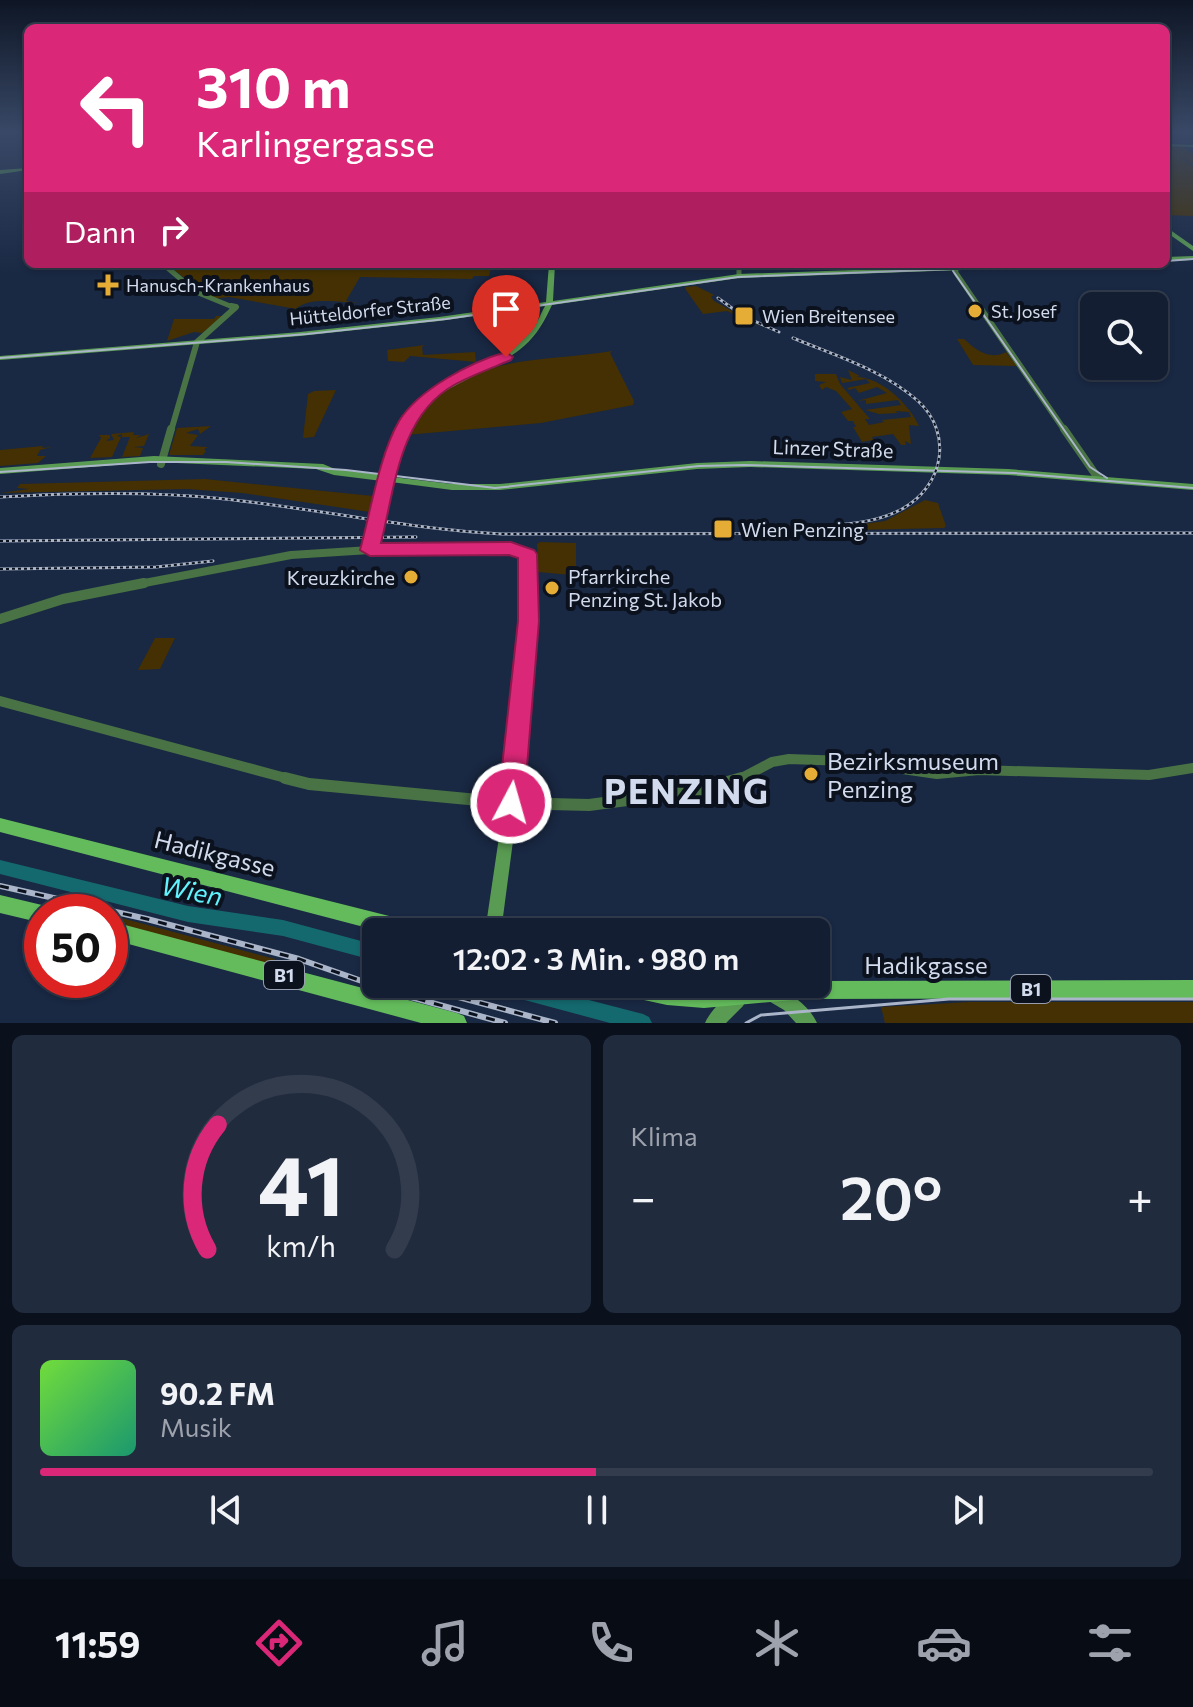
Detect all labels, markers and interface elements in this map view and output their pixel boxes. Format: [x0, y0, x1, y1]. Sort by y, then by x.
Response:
text: 310 m [196, 51, 351, 120]
icon: left [64, 56, 168, 160]
text: Karlingergasse [196, 120, 435, 164]
icon: right [152, 208, 196, 252]
text: Dann [64, 212, 136, 249]
marker: Hanusch-Krankenhaus [97, 274, 119, 296]
place label: Hanusch-Krankenhaus [126, 274, 310, 296]
pin [472, 275, 540, 357]
icon: arrive [484, 287, 528, 331]
street label: Hütteldorfer Straße [288, 291, 452, 329]
map controls [1080, 292, 1168, 380]
button: search [1080, 292, 1168, 380]
place label: St. Josef [991, 300, 1058, 322]
marker: St. Josef [966, 302, 984, 320]
marker: Wien Breitensee [733, 305, 755, 327]
place label: Wien Breitensee [762, 305, 895, 327]
street label: Linzer Straße [772, 434, 894, 462]
place label: Wien Penzing [741, 517, 864, 541]
marker: Wien Penzing [712, 518, 734, 540]
place label: Pfarrkirche Penzing St. Jakob [568, 564, 722, 611]
place label: Kreuzkirche [287, 565, 395, 589]
marker: Kreuzkirche [402, 568, 420, 586]
marker: Pfarrkirche Penzing St. Jakob [543, 579, 561, 597]
place label: Bezirksmuseum Penzing [827, 746, 999, 803]
position arrow [469, 761, 553, 845]
marker: Bezirksmuseum Penzing [802, 765, 820, 783]
district label: PENZING [604, 769, 770, 811]
street label: Hadikgasse [152, 824, 278, 882]
water label: Wien [159, 869, 225, 911]
speed limit sign: 50 [24, 894, 128, 998]
text: 12:02 · 3 Min. · 980 m [453, 939, 739, 976]
street label: Hadikgasse [864, 950, 988, 979]
road number: B1 [264, 961, 304, 989]
road number: B1 [1011, 975, 1051, 1003]
text: Klima [631, 1120, 698, 1151]
text: 41 [258, 1131, 344, 1233]
text: 20° [840, 1159, 943, 1232]
text: − [631, 1169, 656, 1223]
text: + [1127, 1169, 1153, 1223]
text: km/h [266, 1228, 336, 1263]
text: 90.2 FM [160, 1374, 275, 1411]
text: Musik [160, 1411, 232, 1442]
icon: previous [204, 1488, 248, 1532]
icon: pause [575, 1488, 619, 1532]
icon: next [946, 1488, 990, 1532]
icon: directions [251, 1615, 307, 1671]
icon: music [417, 1615, 473, 1671]
icon: phone [583, 1615, 639, 1671]
icon: climate [749, 1615, 805, 1671]
icon: car [916, 1615, 972, 1671]
icon: filters [1082, 1615, 1138, 1671]
text: 11:59 [55, 1621, 140, 1665]

